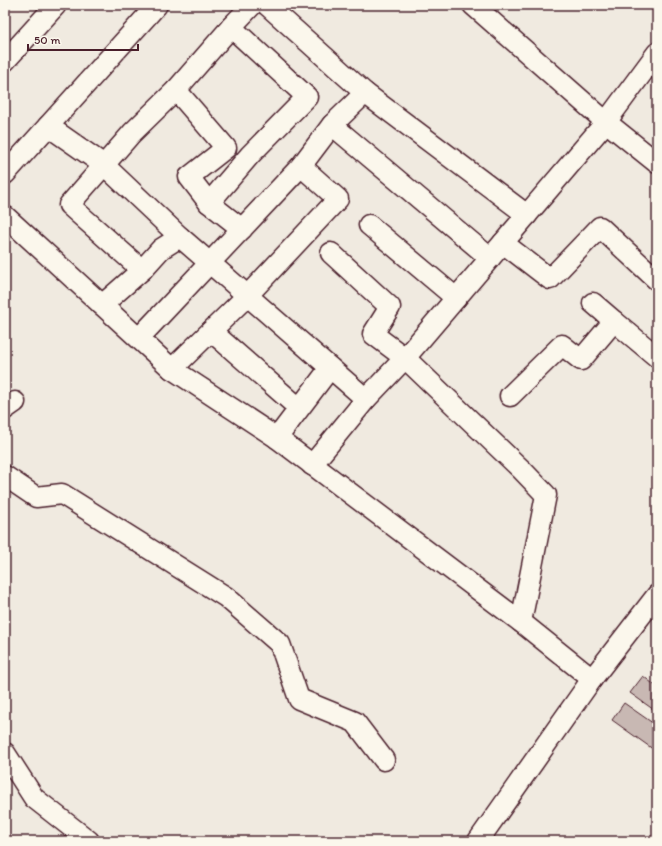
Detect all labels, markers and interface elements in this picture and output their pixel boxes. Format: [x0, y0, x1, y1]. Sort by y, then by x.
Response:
scale bar [28, 26, 138, 52]
text: 50 m [34, 33, 60, 47]

